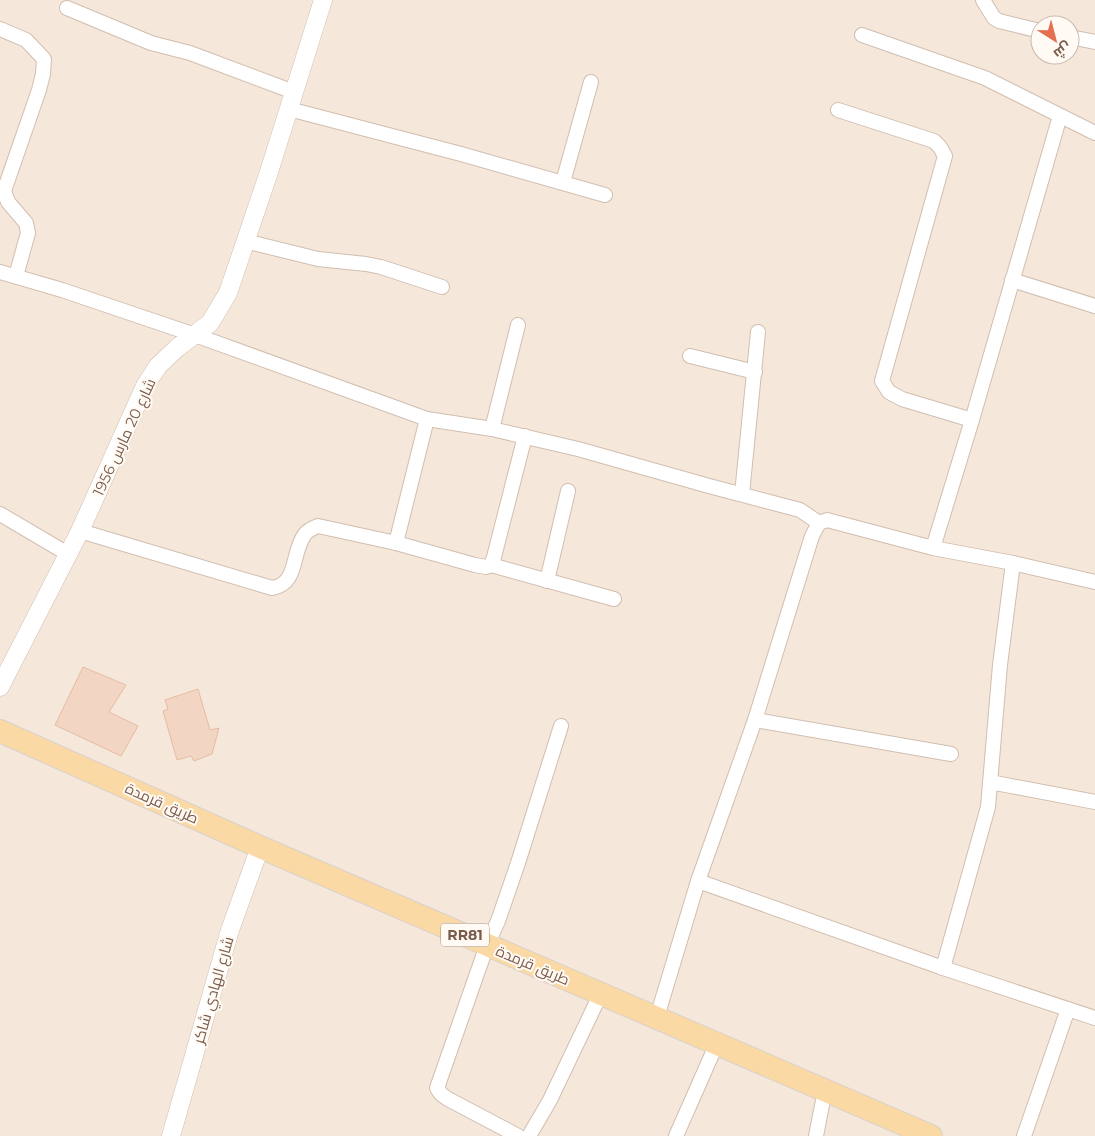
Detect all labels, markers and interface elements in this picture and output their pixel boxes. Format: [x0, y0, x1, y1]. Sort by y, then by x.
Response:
north arrow [1030, 15, 1080, 65]
text: ش [1050, 38, 1075, 63]
street label: شارع 20 مارس 1956 [88, 375, 161, 500]
street label: طريق قرمدة [122, 778, 202, 829]
road number: RR81 [441, 924, 489, 946]
street label: شارع الهادي شاكر [188, 934, 240, 1048]
street label: طريق قرمدة [493, 941, 573, 990]

